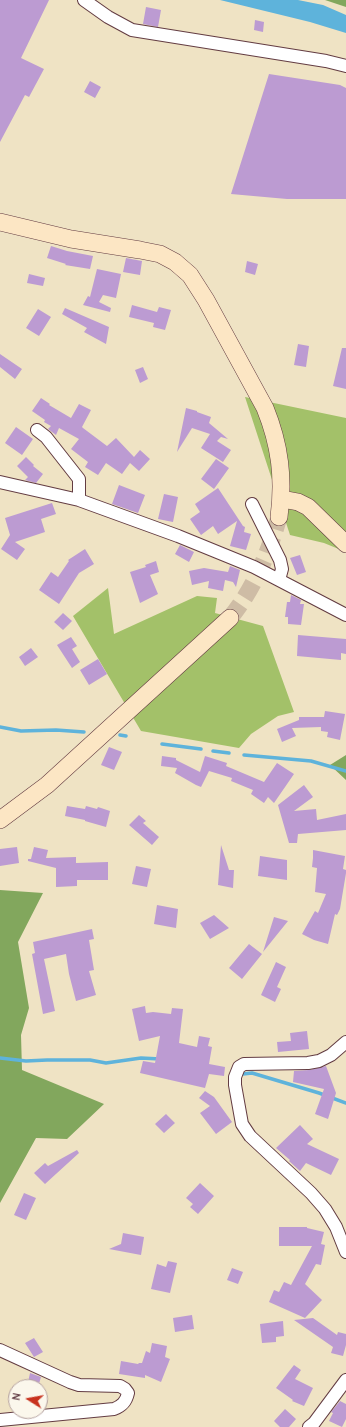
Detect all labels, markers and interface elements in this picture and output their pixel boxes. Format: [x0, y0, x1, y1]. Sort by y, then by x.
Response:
north arrow [8, 1379, 48, 1419]
text: N [10, 1392, 24, 1402]

